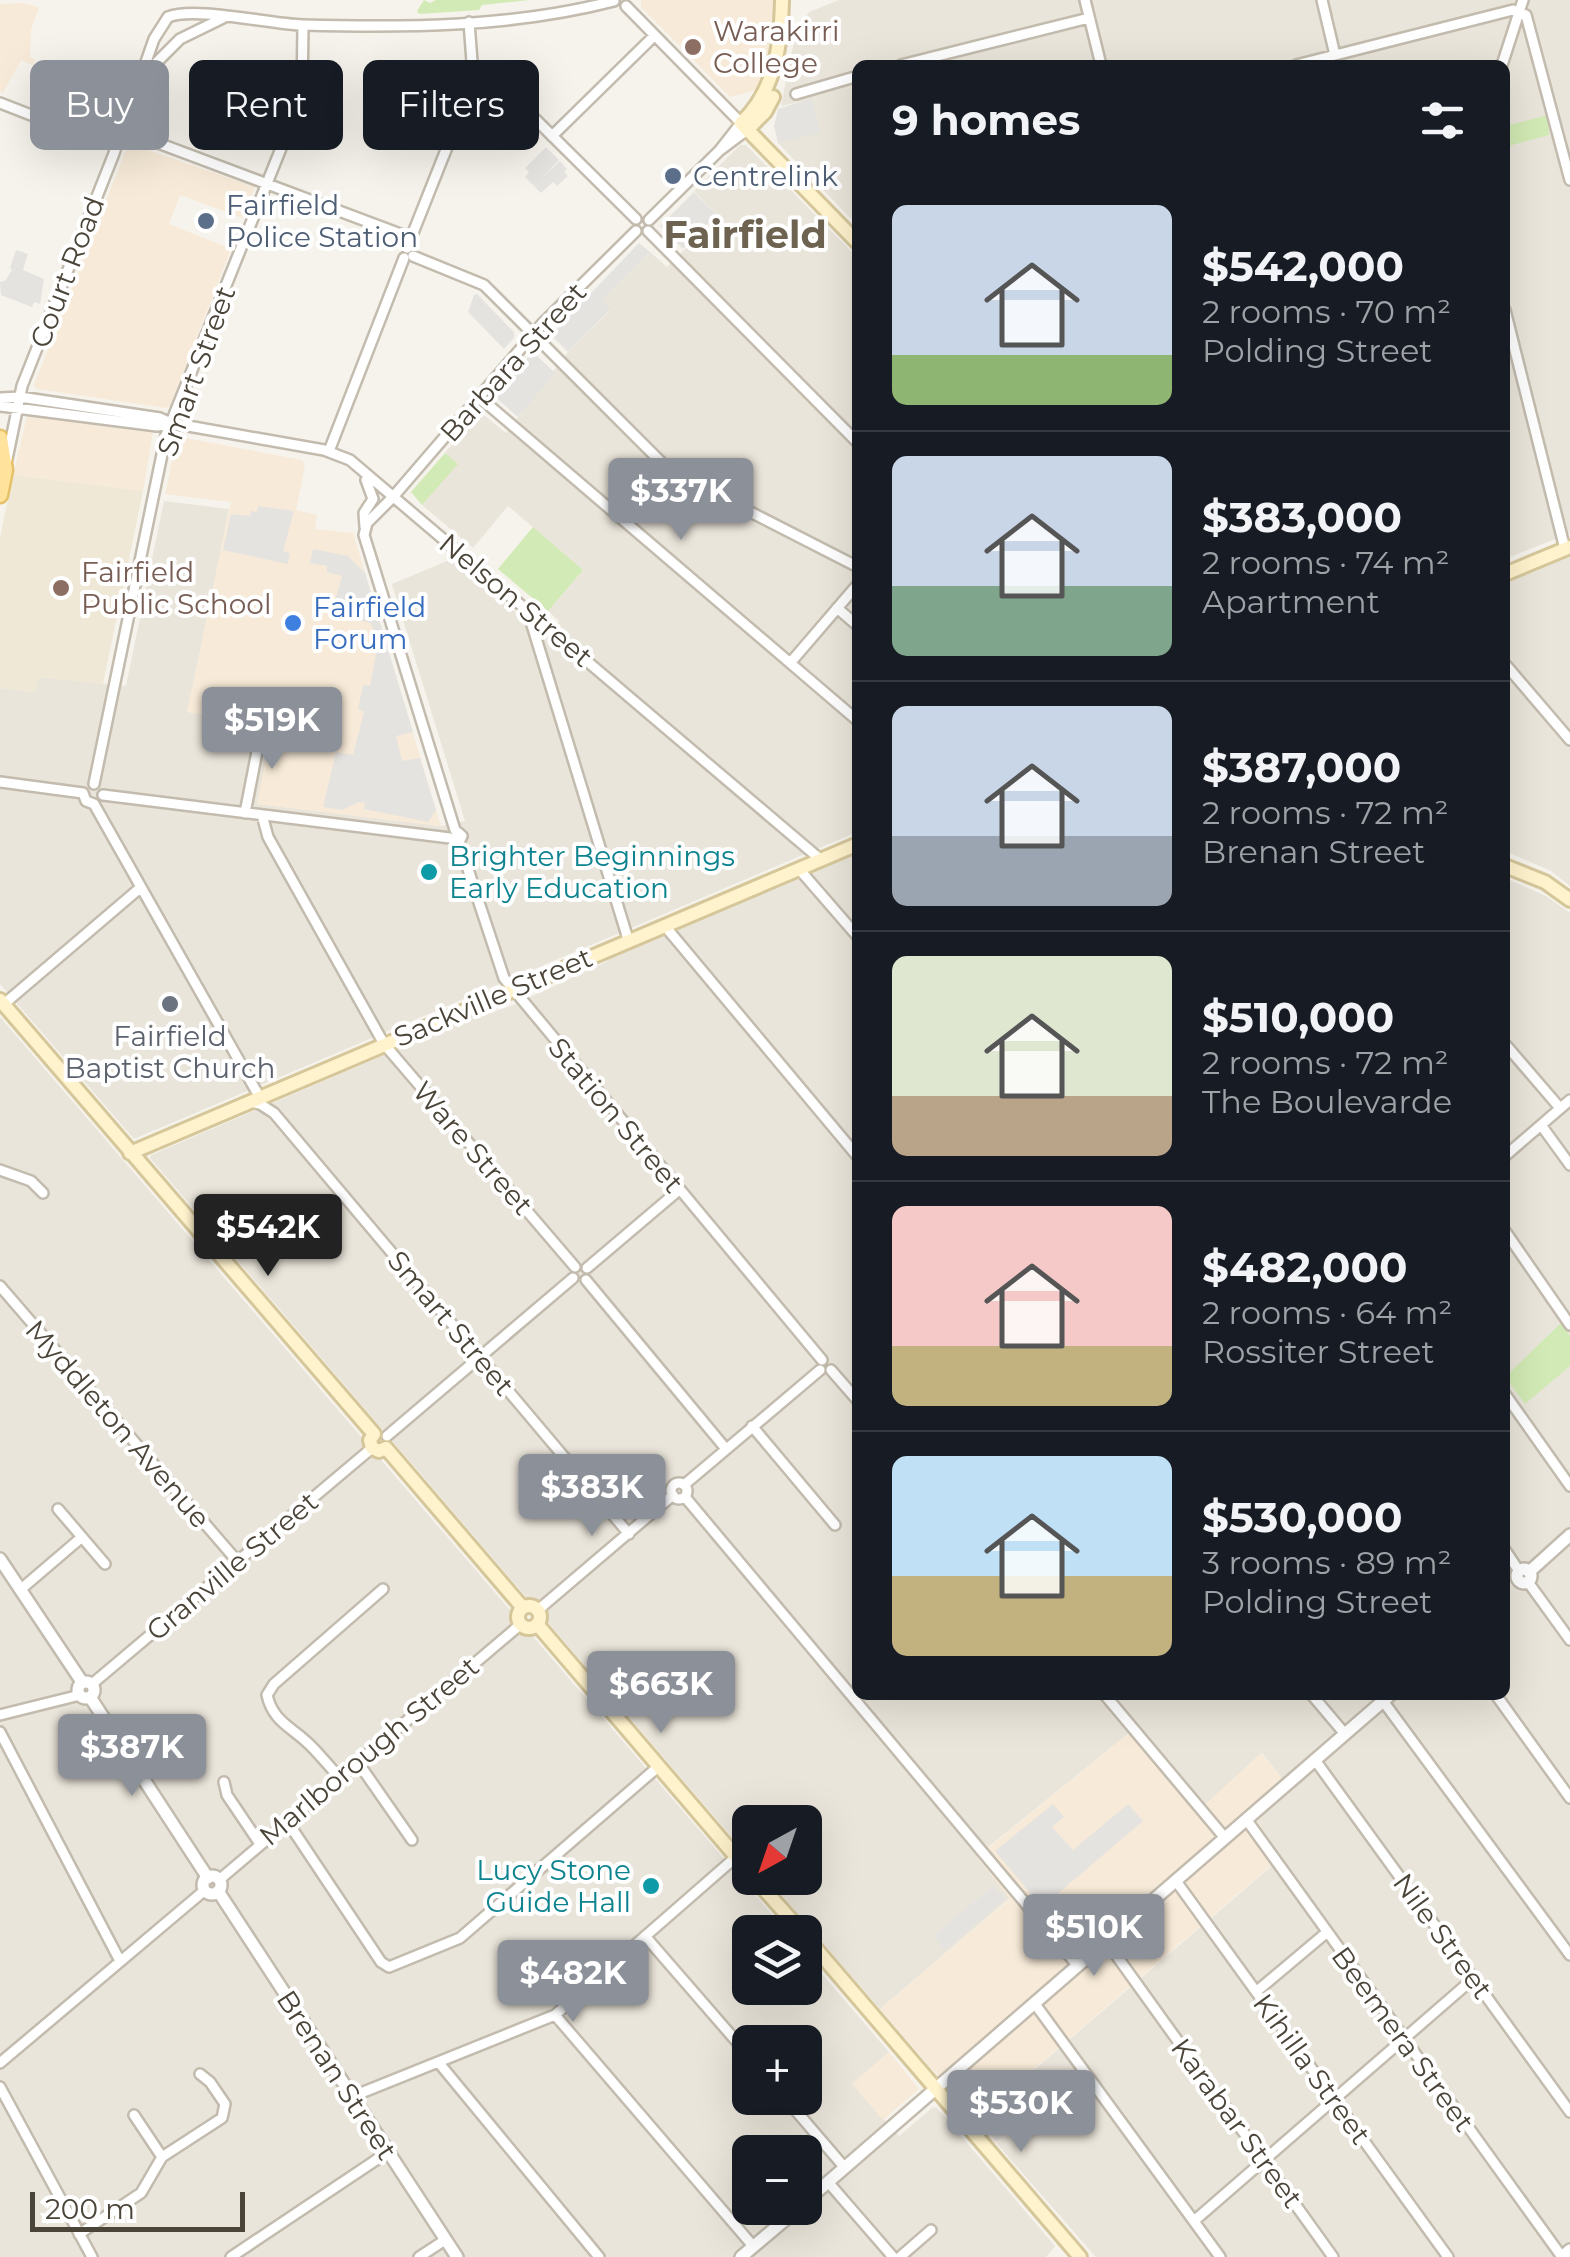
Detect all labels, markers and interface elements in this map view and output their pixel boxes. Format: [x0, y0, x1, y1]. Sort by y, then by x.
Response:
place label: Warakirri College [713, 14, 840, 80]
marker: Warakirri College [682, 36, 704, 58]
chip: Buy [30, 60, 169, 150]
chip: Rent [189, 60, 343, 150]
chip: Filters [363, 60, 539, 150]
icon: filters [1415, 93, 1470, 148]
text: 9 homes [892, 94, 1080, 146]
place label: Centrelink [693, 159, 838, 193]
marker: Centrelink [662, 165, 684, 187]
place label: Fairfield Police Station [226, 188, 418, 254]
street label: Court Road [23, 192, 111, 352]
marker: Fairfield Police Station [195, 210, 217, 232]
district label: Fairfield [663, 211, 827, 258]
text: $542,000 [1202, 240, 1404, 292]
icon: home [972, 245, 1092, 365]
street label: Barbara Street [433, 275, 593, 449]
street label: Smart Street [150, 281, 242, 461]
text: 2 rooms · 70 m² [1202, 292, 1451, 331]
text: Polding Street [1202, 331, 1432, 370]
pin: $337K [611, 458, 751, 543]
text: $337K [630, 471, 732, 510]
text: $383,000 [1202, 491, 1402, 543]
icon: home [972, 496, 1092, 616]
street label: Nelson Street [433, 526, 599, 674]
text: 2 rooms · 74 m² [1202, 543, 1450, 582]
place label: Fairfield Public School [81, 555, 271, 621]
marker: Fairfield Public School [50, 577, 72, 599]
text: Apartment [1202, 582, 1380, 621]
place label: Fairfield Forum [313, 590, 426, 656]
marker: Fairfield Forum [282, 612, 304, 634]
pin: $519K [202, 687, 342, 772]
text: $519K [224, 700, 320, 739]
text: $387,000 [1202, 741, 1401, 793]
icon: home [972, 746, 1092, 866]
text: 2 rooms · 72 m² [1202, 793, 1449, 832]
text: Brenan Street [1202, 832, 1425, 871]
place label: Brighter Beginnings Early Education [449, 839, 735, 905]
marker: Brighter Beginnings Early Education [418, 861, 440, 883]
street label: Sackville Street [389, 940, 597, 1054]
text: $510,000 [1202, 991, 1394, 1043]
marker: Fairfield Baptist Church [159, 993, 181, 1015]
icon: home [972, 996, 1092, 1116]
place label: Fairfield Baptist Church [65, 1019, 275, 1085]
street label: Station Street [541, 1031, 691, 1199]
text: 2 rooms · 72 m² [1202, 1043, 1449, 1082]
street label: Ware Street [406, 1074, 540, 1222]
text: The Boulevarde [1202, 1082, 1452, 1121]
pin: $542K [198, 1194, 338, 1279]
text: $542K [216, 1207, 320, 1246]
text: $482,000 [1202, 1241, 1408, 1293]
street label: Smart Street [381, 1244, 521, 1402]
icon: home [972, 1246, 1092, 1366]
text: 2 rooms · 64 m² [1202, 1293, 1452, 1332]
street label: Myddleton Avenue [18, 1313, 218, 1535]
text: Rossiter Street [1202, 1332, 1434, 1371]
pin: $383K [522, 1454, 662, 1539]
text: $383K [541, 1467, 644, 1506]
street label: Granville Street [139, 1484, 325, 1648]
text: $530,000 [1202, 1491, 1402, 1543]
icon: home [972, 1496, 1092, 1616]
text: 3 rooms · 89 m² [1202, 1543, 1451, 1582]
text: Polding Street [1202, 1582, 1432, 1621]
street label: Marlborough Street [252, 1649, 486, 1853]
pin: $663K [591, 1651, 731, 1736]
text: $663K [609, 1664, 713, 1703]
pin: $387K [62, 1714, 202, 1799]
text: $387K [80, 1727, 184, 1766]
north arrow [732, 1805, 822, 1895]
map controls [732, 1805, 822, 2225]
place label: Lucy Stone Guide Hall [476, 1853, 631, 1919]
street label: Nile Street [1386, 1867, 1500, 2005]
marker: Lucy Stone Guide Hall [640, 1875, 662, 1897]
pin: $510K [1024, 1894, 1164, 1979]
text: $510K [1045, 1907, 1143, 1946]
button: layers [732, 1915, 822, 2005]
pin: $482K [503, 1940, 643, 2025]
street label: Beemera Street [1325, 1940, 1481, 2138]
text: $482K [520, 1953, 626, 1992]
street label: Brenan Street [270, 1984, 404, 2166]
street label: Kihilla Street [1246, 1987, 1378, 2151]
button: + [732, 2025, 822, 2115]
street label: Karabar Street [1164, 2032, 1310, 2214]
pin: $530K [951, 2070, 1091, 2155]
text: $530K [969, 2083, 1073, 2122]
button: − [732, 2135, 822, 2225]
scale bar [30, 2187, 245, 2232]
text: 200 m [45, 2192, 135, 2226]

